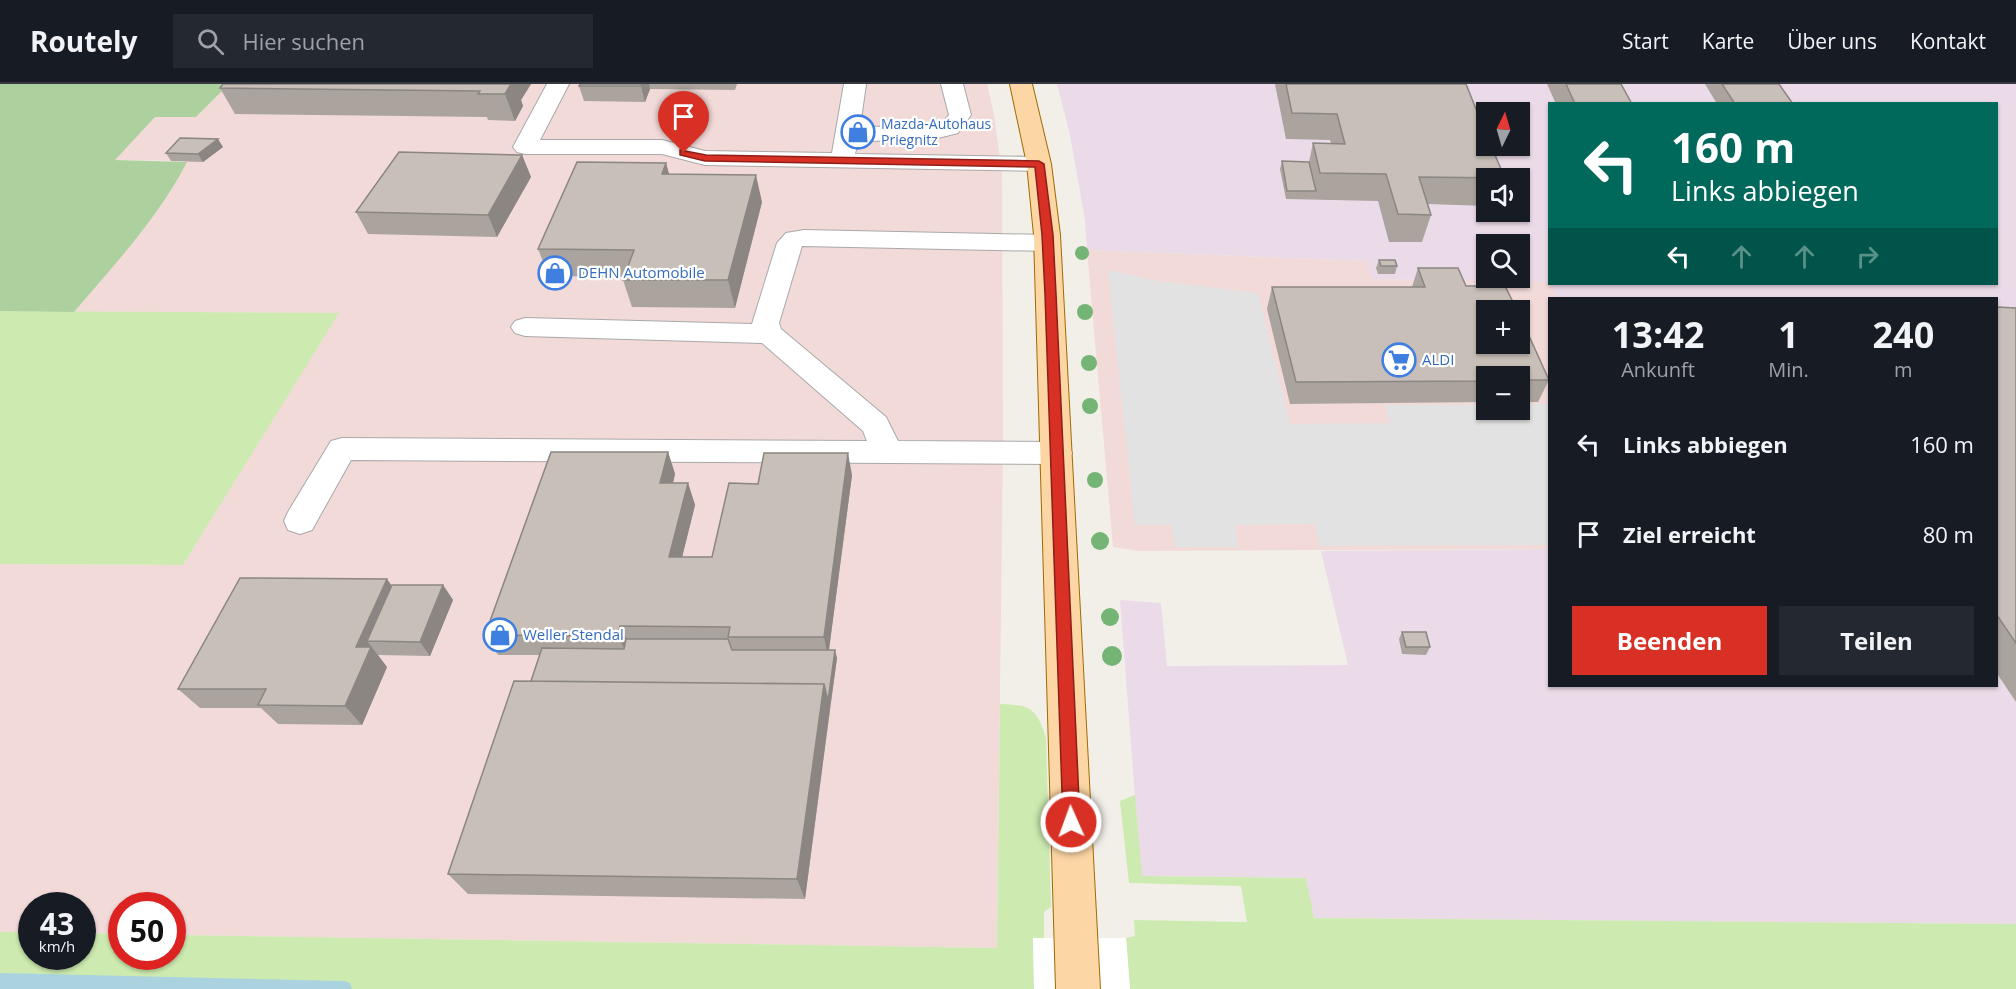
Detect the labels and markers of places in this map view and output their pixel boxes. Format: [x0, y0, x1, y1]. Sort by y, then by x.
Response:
pin [658, 91, 709, 153]
shop icon: Mazda-Autohaus Priegnitz [840, 114, 876, 150]
place label: Mazda-Autohaus Priegnitz [881, 114, 992, 149]
shop icon: DEHN Automobile [537, 255, 573, 291]
place label: DEHN Automobile [578, 262, 705, 282]
supermarket icon: ALDI [1381, 342, 1417, 378]
place label: ALDI [1422, 349, 1454, 369]
shop icon: Weller Stendal [482, 617, 518, 653]
place label: Weller Stendal [523, 624, 624, 644]

